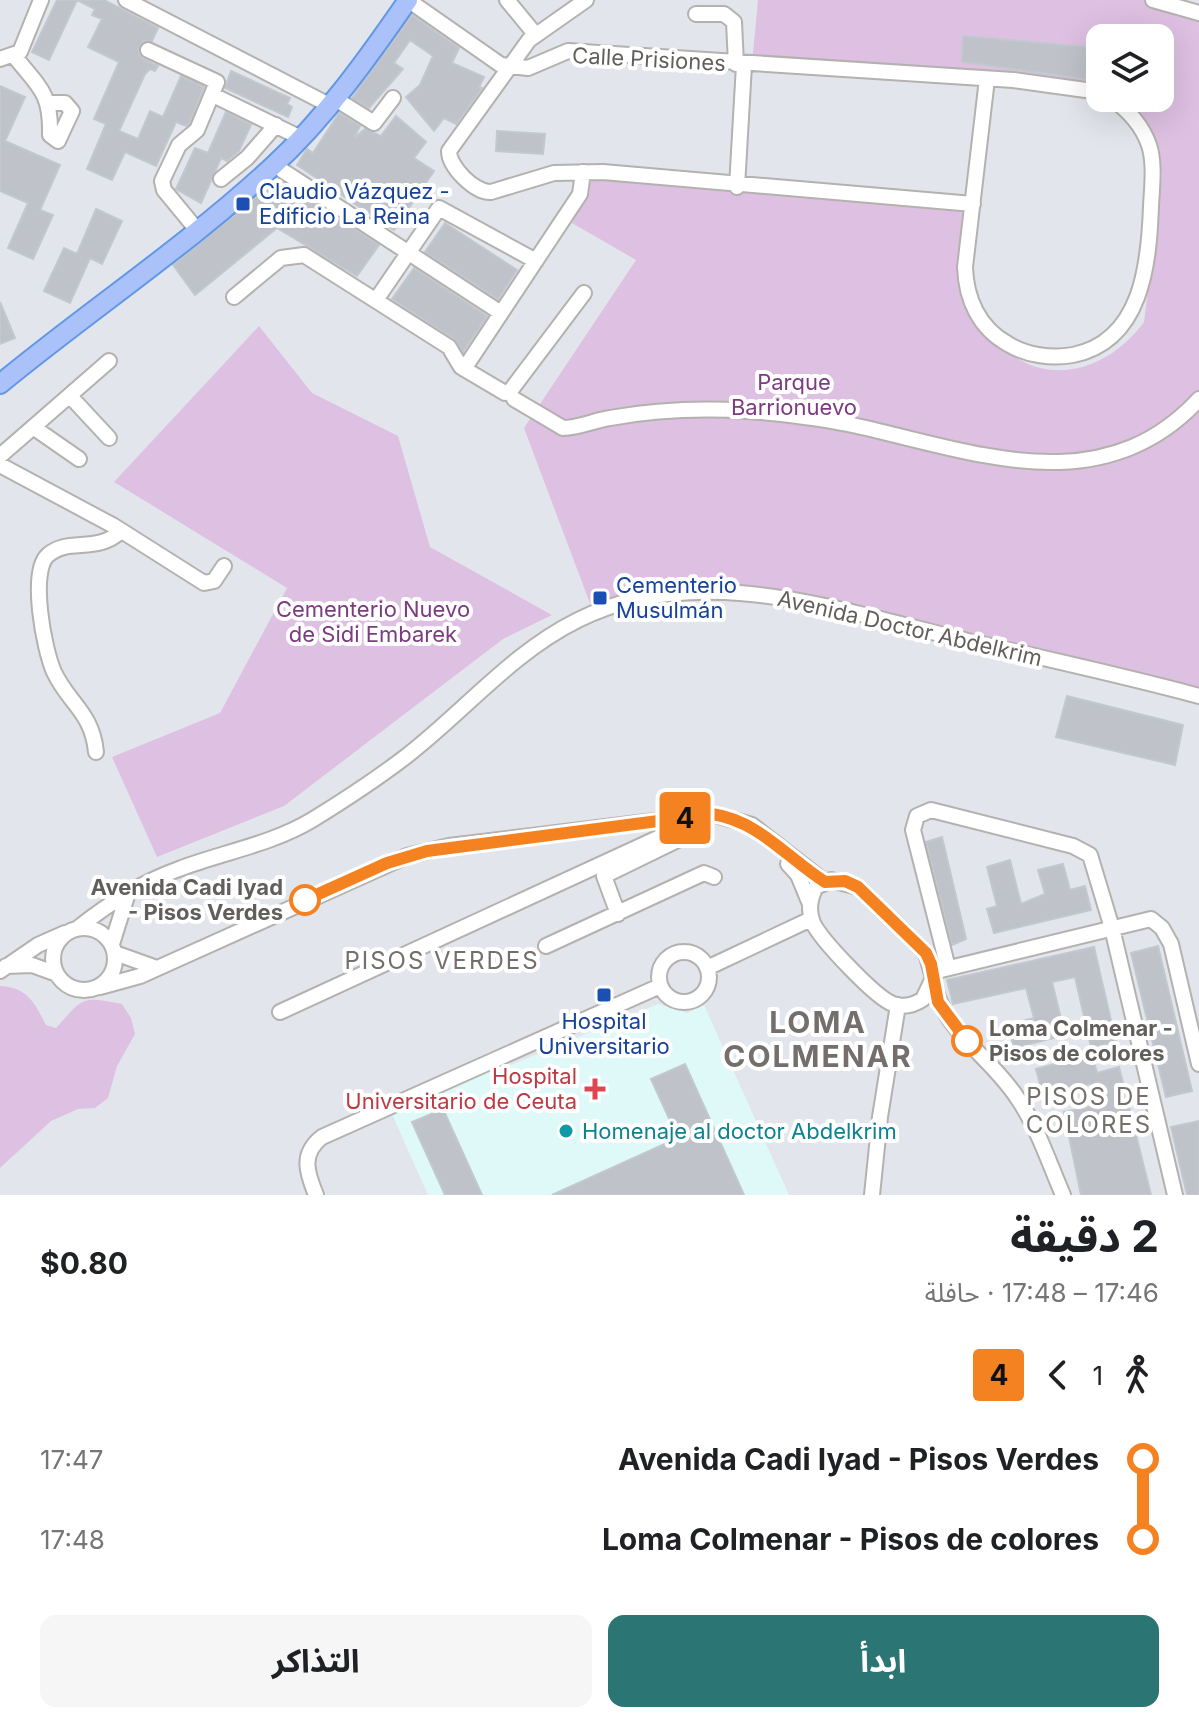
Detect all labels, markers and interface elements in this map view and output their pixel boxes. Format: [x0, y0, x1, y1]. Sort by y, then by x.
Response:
map controls [1086, 24, 1174, 112]
button: layers [1086, 24, 1174, 112]
street label: Calle Prisiones [572, 42, 726, 76]
place label: Claudio Vázquez - Edificio La Reina [259, 178, 450, 229]
marker: Claudio Vázquez - Edificio La Reina [234, 195, 252, 213]
park label: Parque Barrionuevo [731, 369, 857, 420]
place label: Cementerio Musulmán [616, 572, 737, 623]
street label: Avenida Doctor Abdelkrim [775, 585, 1045, 671]
marker: Cementerio Musulmán [591, 589, 609, 607]
park label: Cementerio Nuevo de Sidi Embarek [276, 596, 470, 647]
line badge: 4 [659, 792, 711, 844]
text: 4 [676, 801, 694, 835]
place label: Avenida Cadi Iyad - Pisos Verdes [91, 874, 283, 925]
marker: Avenida Cadi Iyad - Pisos Verdes [290, 885, 320, 915]
district label: PISOS VERDES [344, 946, 540, 975]
marker: Hospital Universitario [595, 986, 613, 1004]
district label: LOMA COLMENAR [723, 1004, 913, 1074]
place label: Hospital Universitario [538, 1008, 670, 1059]
place label: Loma Colmenar - Pisos de colores [989, 1015, 1173, 1066]
marker: Loma Colmenar - Pisos de colores [952, 1026, 982, 1056]
place label: Hospital Universitario de Ceuta [345, 1063, 577, 1114]
marker: Hospital Universitario de Ceuta [584, 1078, 606, 1100]
district label: PISOS DE COLORES [1026, 1082, 1152, 1139]
place label: Homenaje al doctor Abdelkrim [582, 1118, 897, 1144]
marker: Homenaje al doctor Abdelkrim [557, 1122, 575, 1140]
text: 2 دقيقة [1010, 1209, 1159, 1263]
text: $0.80 [40, 1245, 128, 1281]
text: 17:46 – 17:48 · حافلة [925, 1277, 1159, 1308]
icon: back [1036, 1353, 1080, 1397]
icon: walk [1115, 1353, 1159, 1397]
text: 4 [989, 1358, 1008, 1392]
text: 1 [1092, 1360, 1103, 1391]
text: Avenida Cadi Iyad - Pisos Verdes [618, 1441, 1099, 1477]
text: 17:47 [40, 1444, 103, 1475]
text: Loma Colmenar - Pisos de colores [602, 1521, 1099, 1557]
text: 17:48 [40, 1524, 105, 1555]
button: التذاكر [40, 1615, 592, 1707]
button: ابدأ [608, 1615, 1159, 1707]

